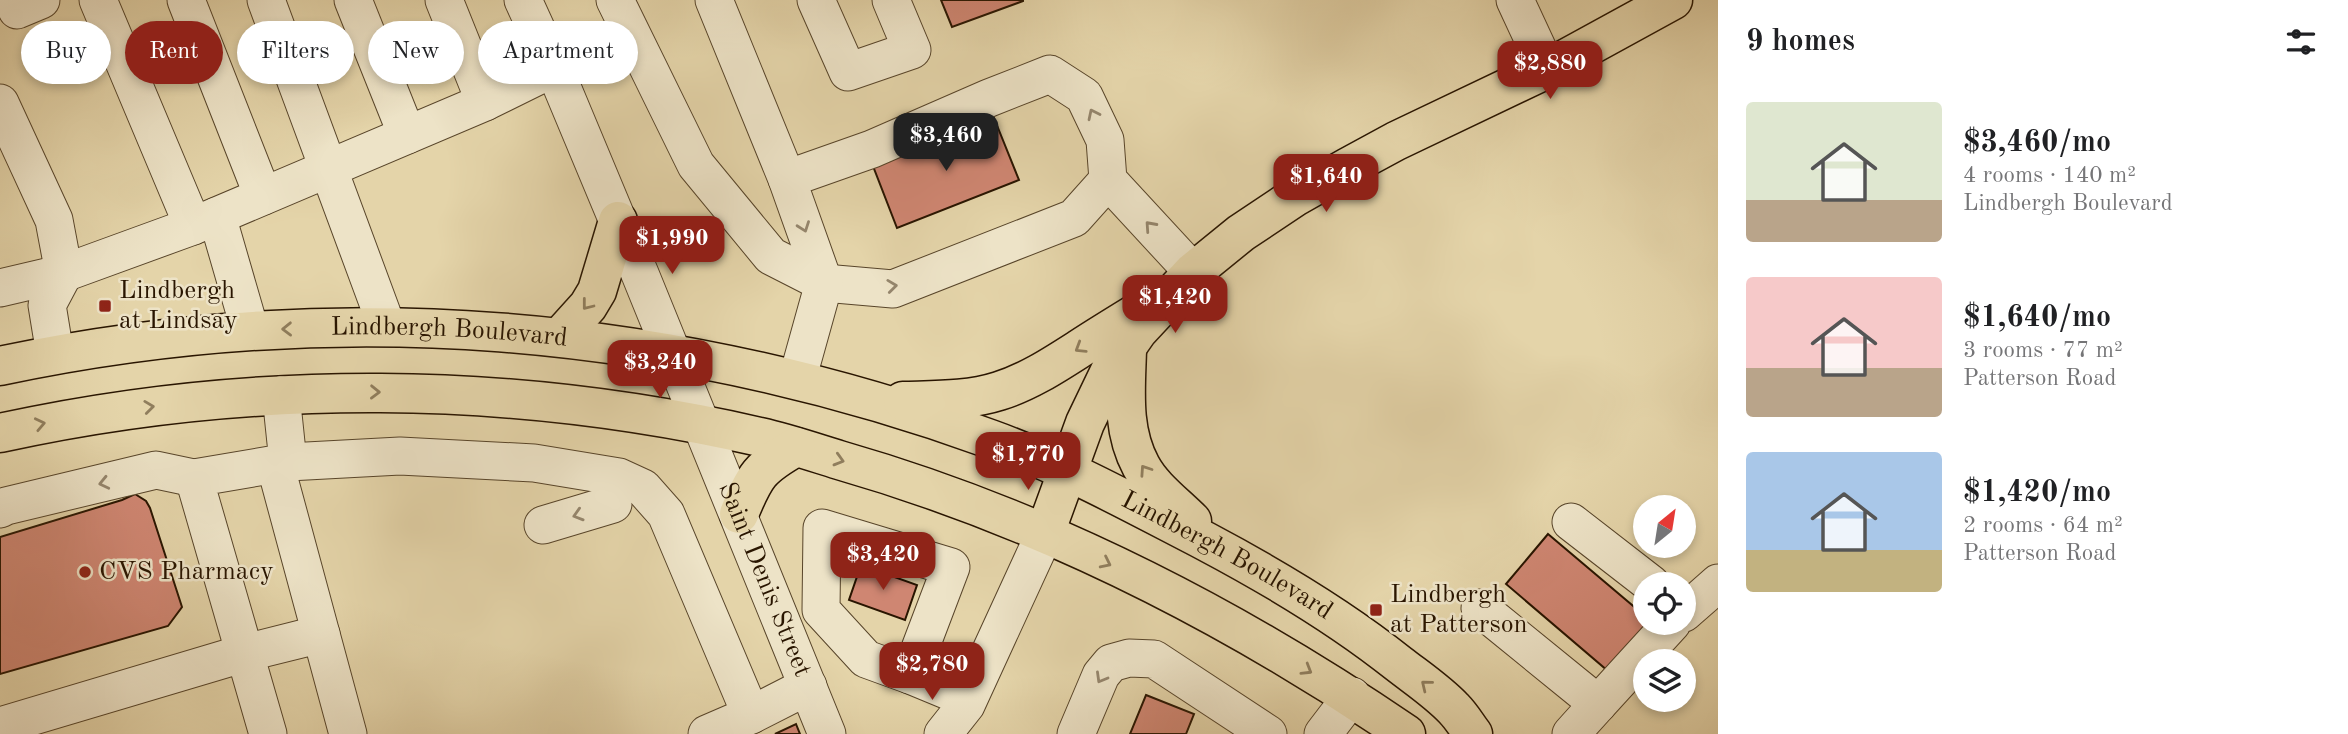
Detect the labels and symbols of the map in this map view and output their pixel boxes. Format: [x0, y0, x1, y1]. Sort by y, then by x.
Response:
pin: $2,880 [1493, 42, 1607, 101]
one-way arrow [1087, 109, 1101, 121]
pin: $3,460 [889, 114, 1003, 173]
pin: $1,640 [1269, 154, 1383, 214]
pin: $1,990 [615, 216, 729, 276]
one-way arrow [796, 221, 810, 233]
one-way arrow [1146, 221, 1158, 234]
pin: $1,420 [1118, 276, 1232, 335]
place label: Lindbergh at Lindsay [119, 278, 238, 334]
one-way arrow [886, 279, 897, 294]
one-way arrow [583, 297, 596, 310]
marker: Lindbergh at Lindsay [97, 298, 113, 314]
street label: Lindbergh Boulevard [330, 314, 569, 352]
one-way arrow [281, 321, 292, 336]
pin: $3,240 [603, 340, 717, 400]
one-way arrow [1074, 340, 1087, 353]
one-way arrow [370, 385, 381, 400]
one-way arrow [143, 399, 154, 414]
one-way arrow [34, 417, 46, 432]
pin: $1,770 [971, 433, 1085, 492]
one-way arrow [833, 451, 845, 466]
one-way arrow [1141, 465, 1153, 478]
one-way arrow [98, 475, 110, 489]
street label: Saint Denis Street [713, 479, 815, 681]
street label: Lindbergh Boulevard [1117, 487, 1337, 625]
north arrow [1633, 495, 1696, 558]
one-way arrow [572, 506, 584, 521]
pin: $3,420 [826, 532, 940, 592]
one-way arrow [1099, 554, 1111, 568]
place label: CVS Pharmacy [99, 559, 274, 585]
marker: CVS Pharmacy [77, 564, 93, 580]
place label: Lindbergh at Patterson [1390, 582, 1528, 638]
marker: Lindbergh at Patterson [1368, 602, 1384, 618]
pin: $2,780 [875, 642, 989, 702]
one-way arrow [1300, 661, 1313, 674]
one-way arrow [1096, 670, 1109, 683]
one-way arrow [1422, 681, 1435, 693]

